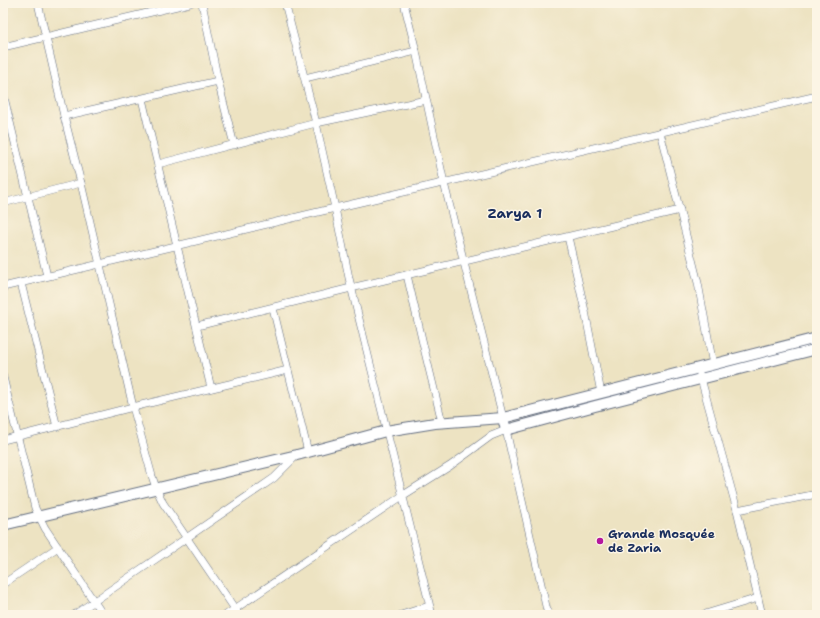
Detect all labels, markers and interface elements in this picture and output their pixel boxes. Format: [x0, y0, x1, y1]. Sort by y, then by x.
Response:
district label: Zarya 1 [488, 204, 542, 222]
place label: Grande Mosquée de Zaria [608, 526, 715, 556]
marker: Grande Mosquée de Zaria [595, 536, 605, 546]

